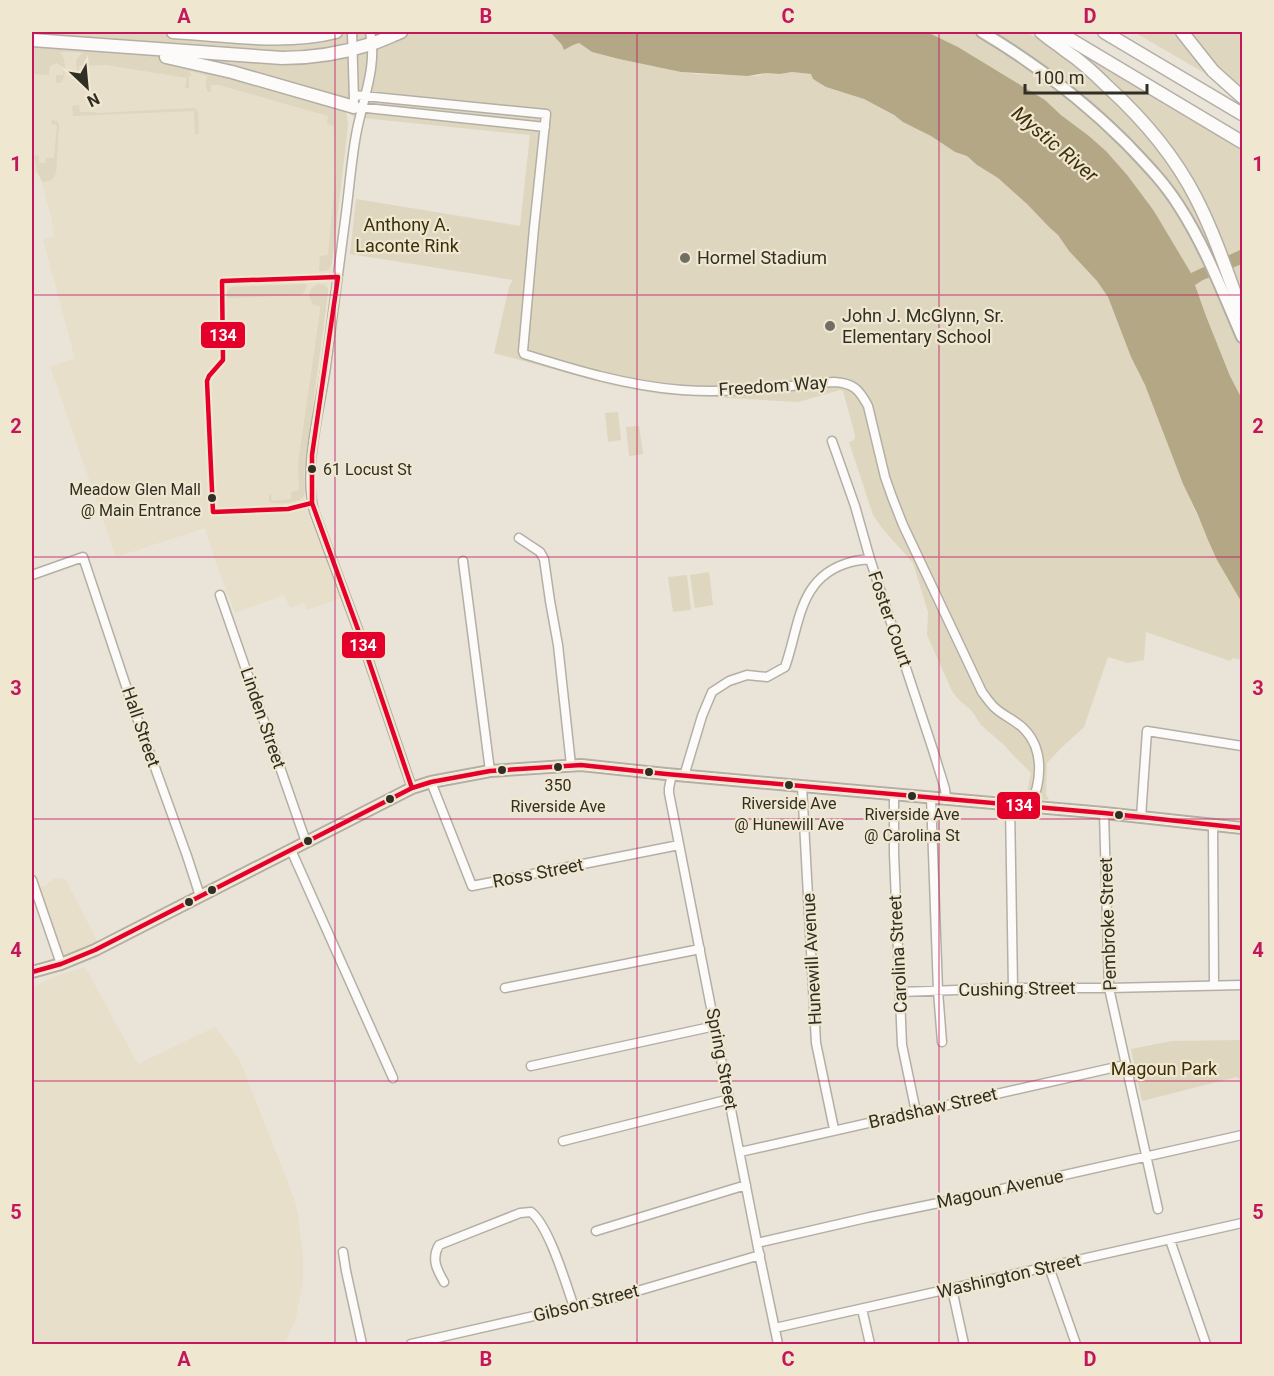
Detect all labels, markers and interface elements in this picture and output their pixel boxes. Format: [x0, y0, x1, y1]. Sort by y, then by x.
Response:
text: A [177, 4, 191, 28]
text: B [480, 4, 492, 28]
text: C [781, 4, 795, 28]
text: D [1084, 4, 1097, 28]
north arrow [57, 57, 117, 117]
scale bar [1025, 57, 1146, 95]
text: 100 m [1034, 67, 1085, 88]
text: N [84, 89, 103, 111]
water label: Mystic River [1007, 101, 1104, 188]
text: 1 [10, 152, 22, 176]
text: 1 [1252, 152, 1264, 176]
park label: Anthony A. Laconte Rink [355, 214, 460, 256]
place label: Hormel Stadium [697, 247, 827, 268]
marker: Hormel Stadium [678, 251, 692, 265]
place label: John J. McGlynn, Sr. Elementary School [842, 305, 1004, 347]
marker: John J. McGlynn, Sr. Elementary School [823, 319, 837, 333]
line badge: 134 [200, 321, 246, 349]
text: 134 [209, 326, 237, 345]
street label: Freedom Way [718, 371, 829, 400]
text: 2 [10, 414, 22, 438]
text: 2 [1252, 414, 1264, 438]
place label: 61 Locust St [323, 460, 412, 479]
marker: 61 Locust St [306, 463, 318, 475]
place label: Meadow Glen Mall @ Main Entrance [69, 480, 201, 520]
marker: Meadow Glen Mall @ Main Entrance [206, 492, 218, 504]
street label: Foster Court [864, 568, 917, 669]
line badge: 134 [341, 631, 386, 659]
text: 134 [349, 636, 377, 655]
street label: Linden Street [236, 664, 291, 771]
text: 3 [10, 676, 22, 700]
text: 3 [1252, 676, 1264, 700]
street label: Hall Street [118, 684, 165, 770]
marker: 350 Riverside Ave [552, 761, 564, 773]
unlabelled marker [496, 764, 508, 776]
unlabelled marker [643, 766, 655, 778]
place label: 350 Riverside Ave [510, 776, 606, 816]
marker: Riverside Ave @ Hunewill Ave [783, 779, 795, 791]
marker: Riverside Ave @ Carolina St [906, 790, 918, 802]
line badge: 134 [996, 791, 1041, 820]
unlabelled marker [384, 793, 396, 805]
place label: Riverside Ave @ Hunewill Ave [734, 794, 844, 834]
text: 134 [1005, 796, 1033, 815]
place label: Riverside Ave @ Carolina St [864, 805, 960, 845]
unlabelled marker [1113, 809, 1125, 821]
unlabelled marker [302, 835, 314, 847]
street label: Ross Street [491, 853, 585, 892]
street label: Pembroke Street [1095, 857, 1120, 991]
unlabelled marker [206, 884, 218, 896]
street label: Hunewill Avenue [798, 892, 825, 1026]
street label: Carolina Street [884, 894, 911, 1014]
unlabelled marker [183, 896, 195, 908]
text: 4 [10, 938, 22, 962]
text: 4 [1252, 938, 1264, 962]
street label: Cushing Street [958, 977, 1076, 1000]
street label: Spring Street [702, 1006, 743, 1112]
park label: Magoun Park [1111, 1058, 1218, 1079]
street label: Bradshaw Street [867, 1082, 999, 1133]
street label: Magoun Avenue [935, 1165, 1065, 1212]
text: 5 [10, 1200, 22, 1224]
text: 5 [1252, 1200, 1264, 1224]
street label: Washington Street [935, 1249, 1083, 1302]
street label: Gibson Street [531, 1279, 641, 1326]
text: A [177, 1347, 191, 1371]
text: B [480, 1347, 492, 1371]
text: C [781, 1347, 795, 1371]
text: D [1084, 1347, 1097, 1371]

